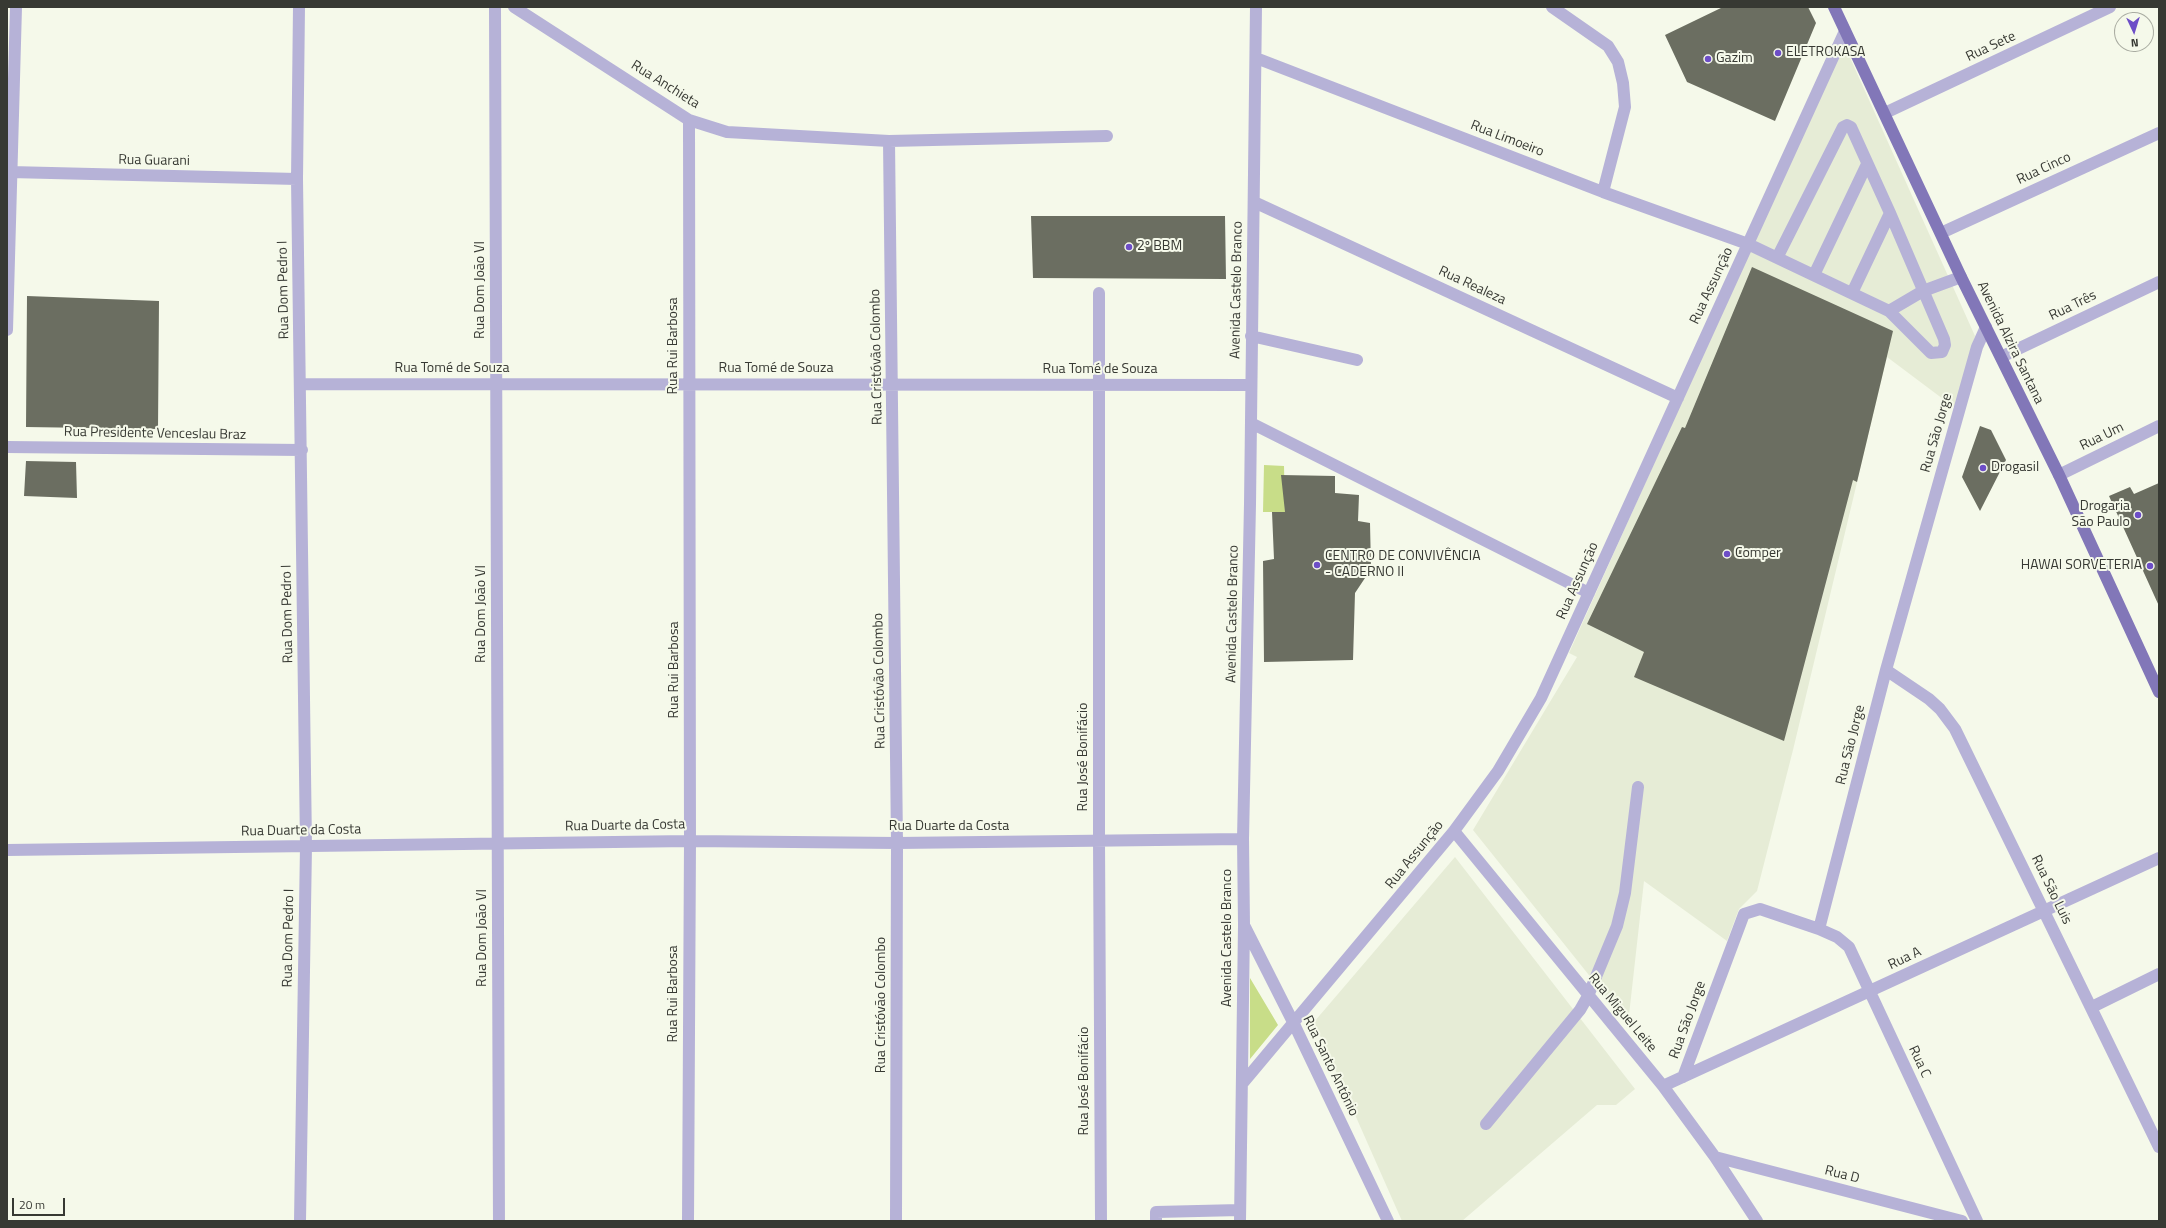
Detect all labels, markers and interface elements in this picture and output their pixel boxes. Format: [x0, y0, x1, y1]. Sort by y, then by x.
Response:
north arrow [2114, 12, 2154, 52]
street label: Rua Sete [1964, 28, 2018, 66]
text: N [2130, 35, 2139, 51]
place label: ELETROKASA [1786, 45, 1865, 61]
marker: ELETROKASA [1773, 48, 1783, 58]
place label: Gazim [1716, 51, 1753, 67]
marker: Gazim [1703, 54, 1713, 64]
street label: Rua Anchieta [628, 57, 702, 113]
street label: Rua Limoeiro [1468, 117, 1546, 161]
street label: Rua Cinco [2014, 149, 2074, 189]
street label: Rua Guarani [118, 152, 190, 170]
street label: Avenida Castelo Branco [1227, 221, 1247, 359]
place label: 2º BBM [1137, 239, 1182, 255]
street label: Rua Dom Pedro I [275, 241, 293, 339]
street label: Rua Dom João VI [473, 241, 489, 339]
marker: 2º BBM [1124, 242, 1134, 252]
street label: Rua Assunção [1687, 245, 1737, 327]
street label: Rua Realeza [1436, 263, 1508, 309]
street label: Avenida Alzira Santana [1973, 279, 2047, 407]
street label: Rua Três [2047, 287, 2099, 325]
street label: Rua Cristóvão Colombo [867, 289, 887, 425]
street label: Rua Rui Barbosa [666, 297, 682, 395]
street label: Rua Tomé de Souza [395, 361, 509, 377]
street label: Rua Tomé de Souza [719, 361, 833, 377]
street label: Rua Tomé de Souza [1043, 362, 1157, 378]
street label: Rua São Jorge [1918, 391, 1956, 475]
street label: Rua Um [2077, 419, 2127, 455]
street label: Rua Presidente Venceslau Braz [64, 424, 246, 444]
place label: Drogasil [1991, 460, 2039, 476]
marker: Drogasil [1978, 463, 1988, 473]
place label: Drogaria São Paulo [2072, 499, 2130, 532]
marker: Drogaria São Paulo [2133, 510, 2143, 520]
street label: Rua Assunção [1553, 540, 1603, 622]
street label: Avenida Castelo Branco [1223, 545, 1243, 683]
place label: Comper [1735, 546, 1781, 562]
place label: CENTRO DE CONVIVÊNCIA - CADERNO II [1325, 549, 1480, 582]
marker: Comper [1722, 549, 1732, 559]
place label: HAWAI SORVETERIA [2021, 558, 2142, 574]
marker: CENTRO DE CONVIVÊNCIA - CADERNO II [1312, 560, 1322, 570]
marker: HAWAI SORVETERIA [2145, 561, 2155, 571]
street label: Rua Dom Pedro I [279, 565, 297, 663]
street label: Rua Dom João VI [474, 565, 490, 663]
street label: Rua Cristóvão Colombo [870, 613, 890, 749]
street label: Rua Rui Barbosa [667, 621, 683, 719]
street label: Rua José Bonifácio [1076, 703, 1092, 811]
street label: Rua São Jorge [1833, 703, 1869, 787]
street label: Rua Duarte da Costa [565, 817, 685, 835]
street label: Rua Assunção [1382, 817, 1448, 893]
street label: Rua Duarte da Costa [889, 819, 1009, 835]
street label: Rua Duarte da Costa [241, 822, 361, 840]
street label: Rua São Luis [2027, 853, 2075, 927]
street label: Avenida Castelo Branco [1220, 869, 1236, 1007]
street label: Rua Dom Pedro I [280, 889, 298, 987]
street label: Rua Dom João VI [475, 889, 491, 987]
street label: Rua Cristóvão Colombo [874, 937, 890, 1073]
street label: Rua A [1886, 944, 1924, 974]
street label: Rua Rui Barbosa [666, 945, 682, 1043]
street label: Rua Miguel Leite [1584, 970, 1660, 1056]
street label: Rua São Jorge [1666, 979, 1710, 1061]
street label: Rua Santo Antônio [1298, 1013, 1362, 1119]
street label: Rua José Bonifácio [1077, 1027, 1093, 1135]
street label: Rua C [1904, 1043, 1934, 1081]
street label: Rua D [1823, 1163, 1861, 1187]
scale bar [14, 1190, 67, 1216]
text: 20 m [19, 1195, 45, 1214]

